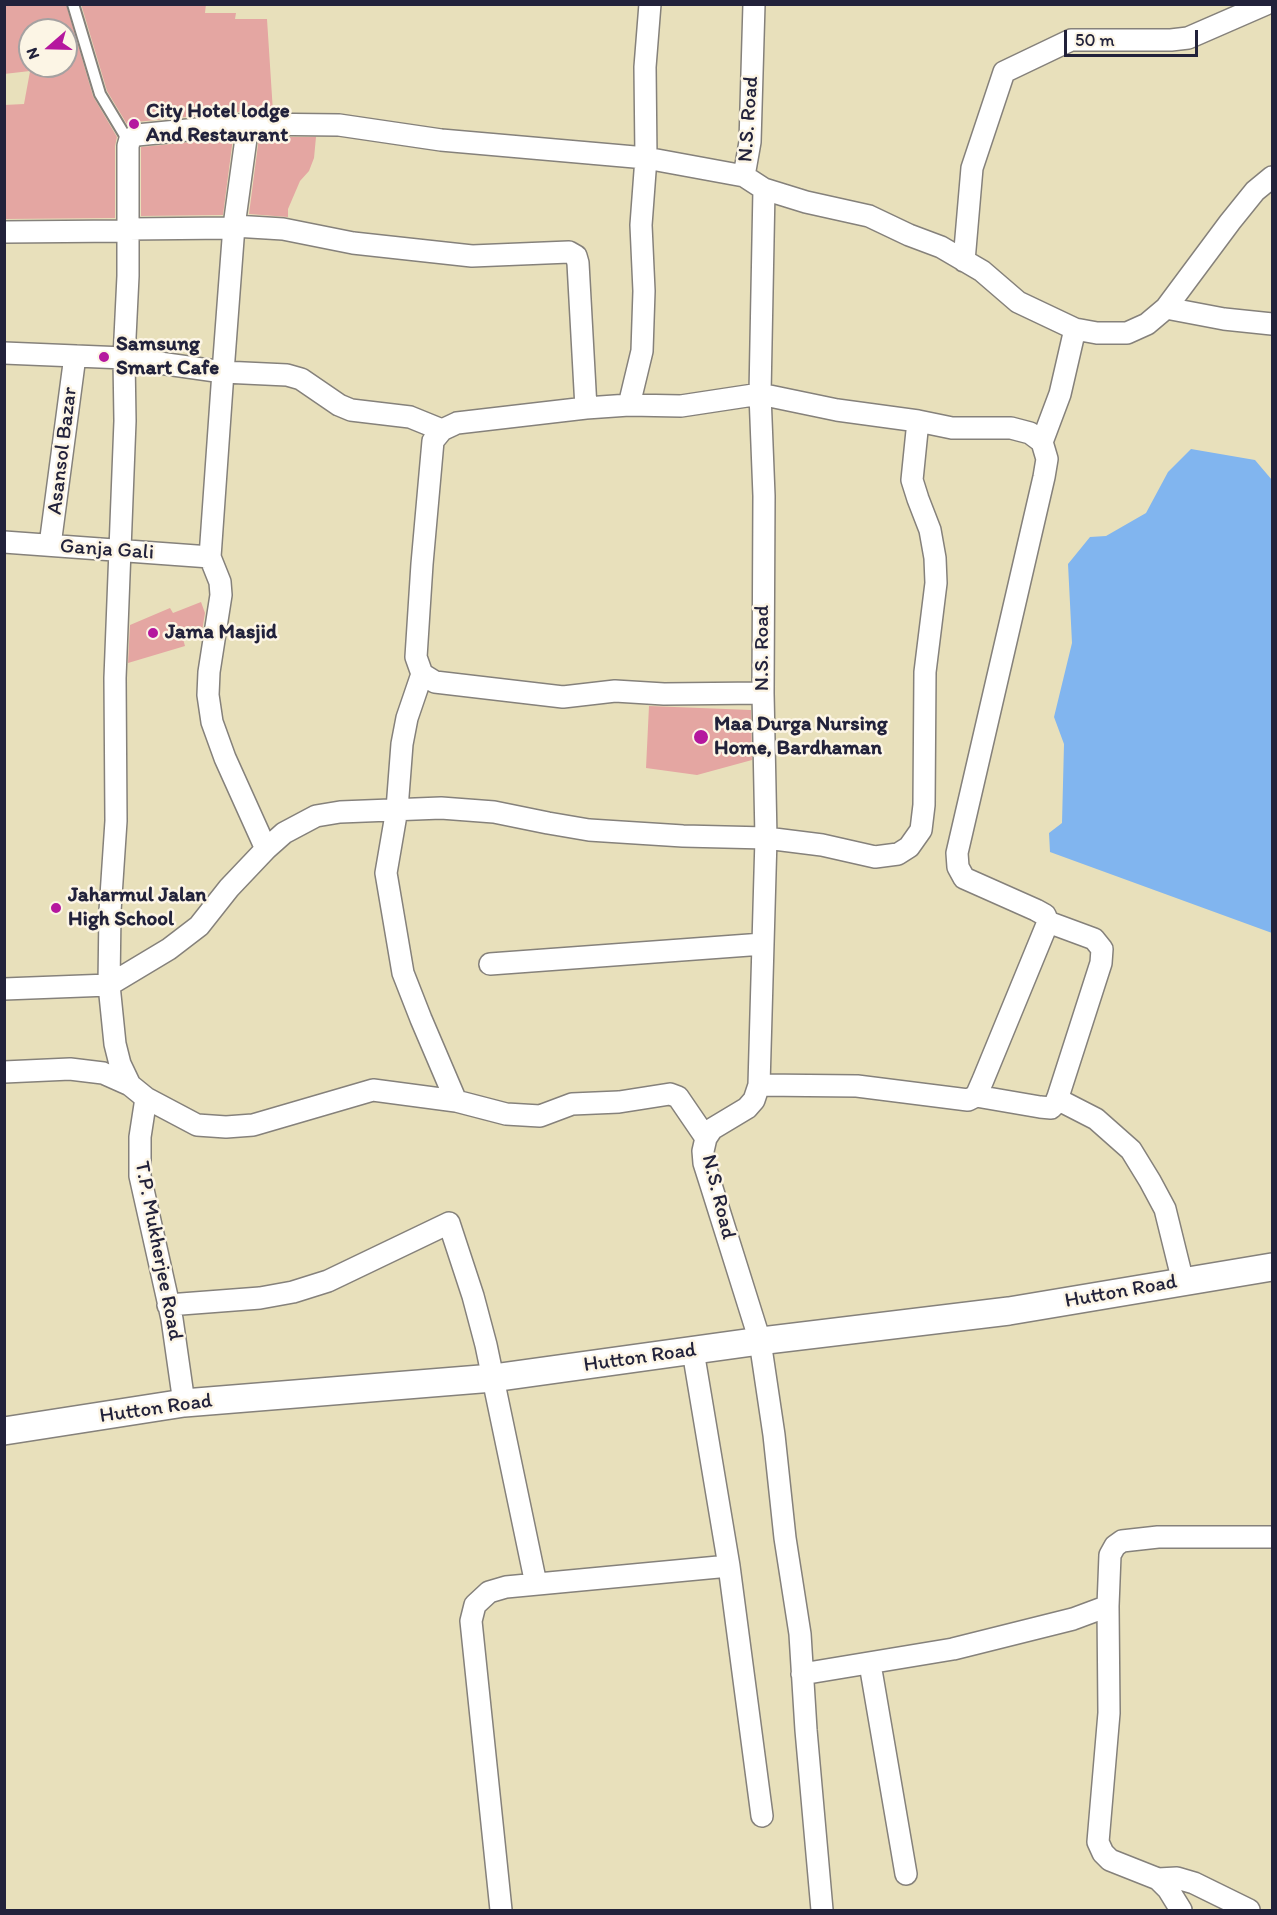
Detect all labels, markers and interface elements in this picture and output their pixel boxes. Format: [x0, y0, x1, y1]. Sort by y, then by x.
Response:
north arrow [18, 18, 78, 78]
scale bar [1067, 18, 1200, 56]
text: 50 m [1075, 29, 1115, 51]
text: N [22, 45, 43, 62]
street label: N.S. Road [733, 75, 765, 163]
place label: City Hotel lodge And Restaurant [146, 99, 290, 149]
marker: City Hotel lodge And Restaurant [127, 117, 141, 131]
place label: Samsung Smart Cafe [116, 332, 219, 382]
marker: Samsung Smart Cafe [97, 350, 111, 364]
street label: Asansol Bazar [43, 386, 83, 516]
street label: Ganja Gali [59, 534, 155, 566]
street label: N.S. Road [750, 605, 776, 691]
place label: Jama Masjid [165, 620, 277, 646]
marker: Jama Masjid [146, 626, 160, 640]
place label: Maa Durga Nursing Home, Bardhaman [714, 712, 888, 762]
marker: Maa Durga Nursing Home, Bardhaman [692, 728, 710, 746]
place label: Jaharmul Jalan High School [68, 883, 207, 933]
marker: Jaharmul Jalan High School [49, 901, 63, 915]
street label: N.S. Road [695, 1152, 741, 1242]
street label: T.P. Mukherjee Road [128, 1159, 188, 1343]
street label: Hutton Road [1063, 1270, 1179, 1314]
street label: Hutton Road [582, 1338, 698, 1378]
street label: Hutton Road [98, 1389, 214, 1429]

